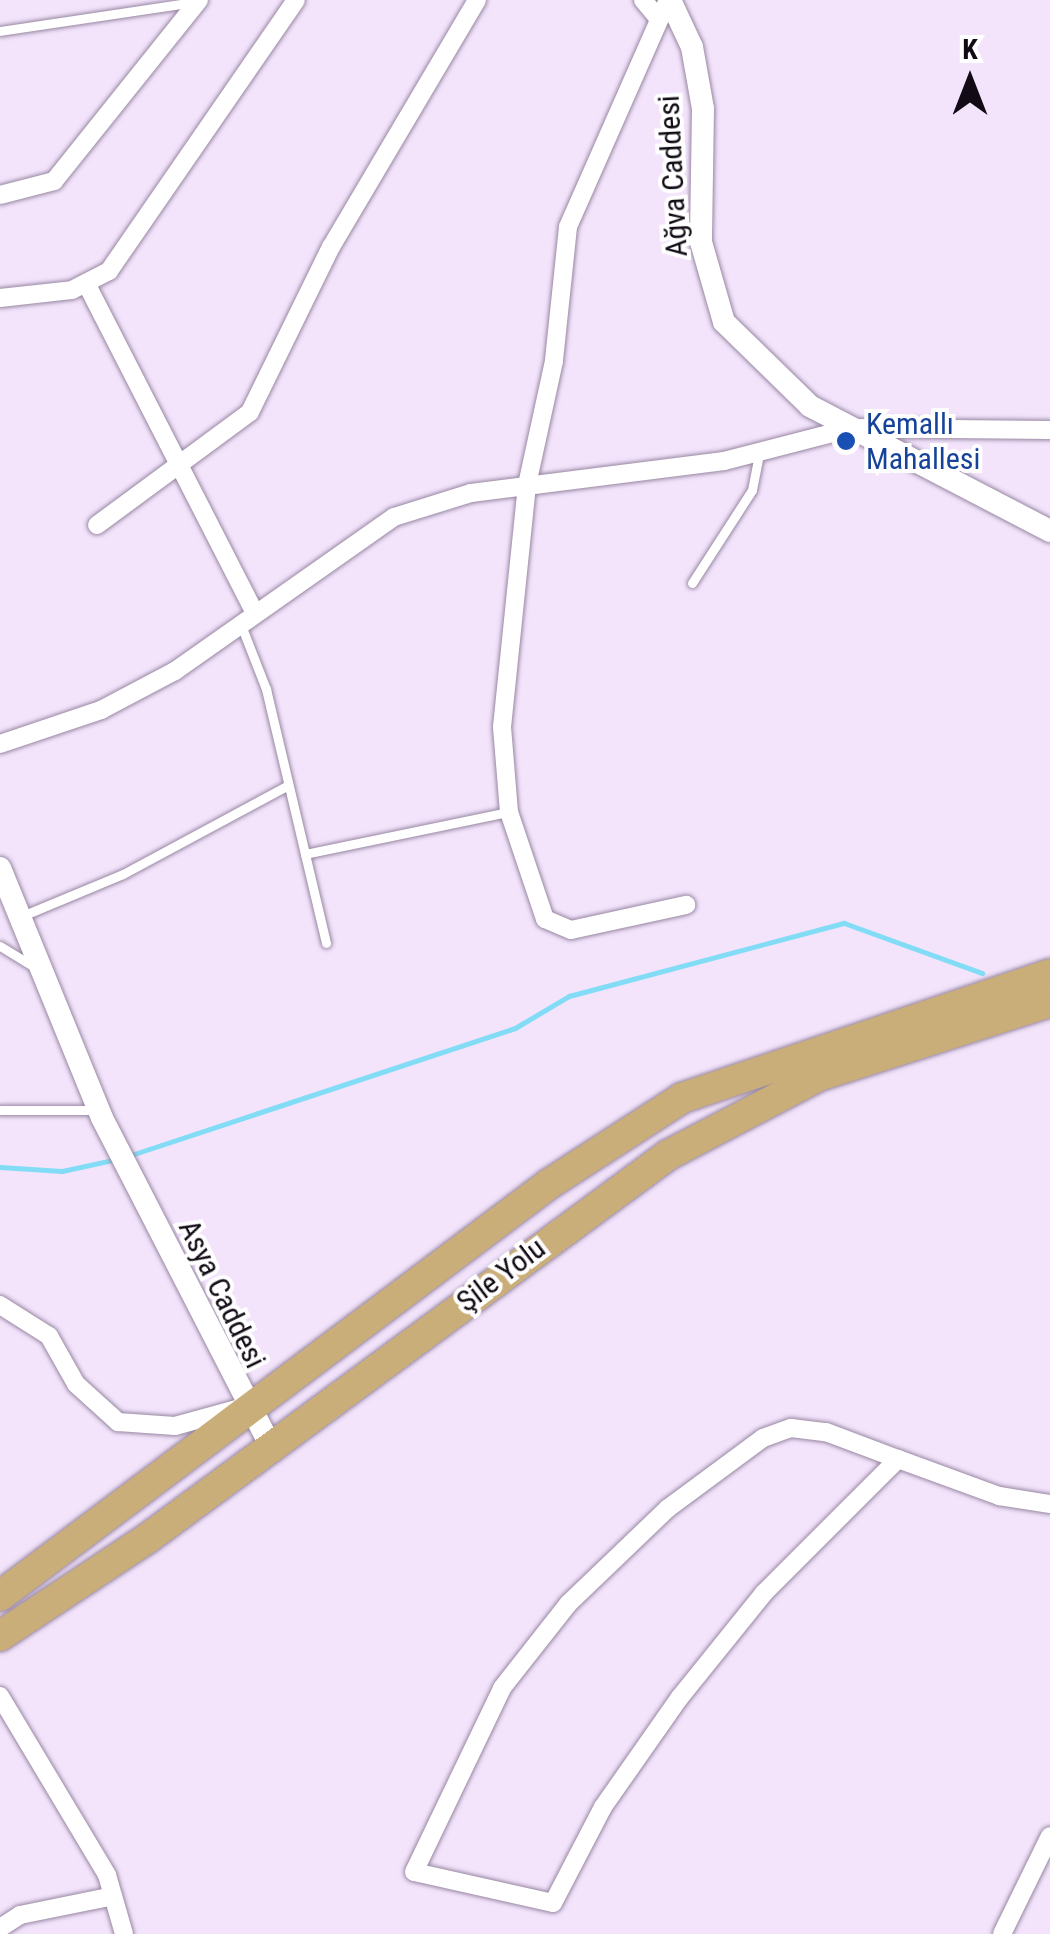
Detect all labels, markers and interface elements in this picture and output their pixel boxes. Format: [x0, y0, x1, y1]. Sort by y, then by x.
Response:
north arrow [920, 30, 1020, 130]
text: K [962, 33, 978, 66]
street label: Ağva Caddesi [651, 94, 695, 258]
place label: Kemallı Mahallesi [866, 406, 980, 476]
marker: Kemallı Mahallesi [835, 430, 857, 452]
street label: Asya Caddesi [171, 1214, 273, 1374]
street label: Şile Yolu [450, 1230, 552, 1320]

